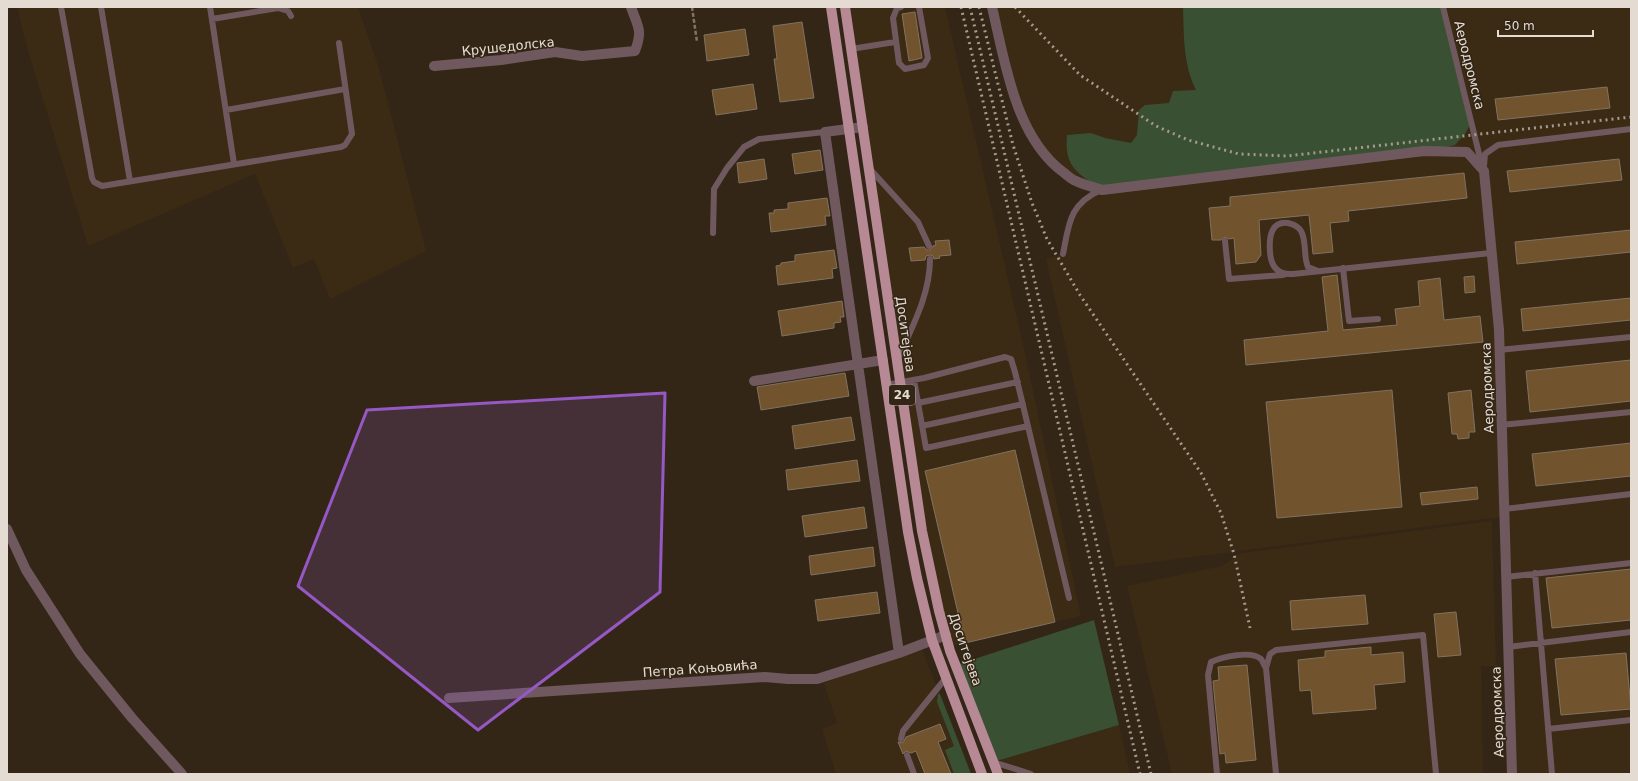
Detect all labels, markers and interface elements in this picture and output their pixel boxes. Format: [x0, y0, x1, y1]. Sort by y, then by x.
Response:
scale bar [1498, 12, 1593, 38]
street label: Аеродромска [1451, 19, 1488, 111]
text: 50 m [1504, 19, 1535, 33]
street label: Крушедолска [461, 34, 555, 59]
street label: Доситејева [893, 295, 918, 373]
street label: Аеродромска [1478, 342, 1497, 434]
road number: 24 [889, 385, 915, 405]
street label: Доситејева [946, 611, 985, 688]
street label: Петра Коњовића [642, 657, 758, 680]
street label: Аеродромска [1488, 666, 1507, 758]

